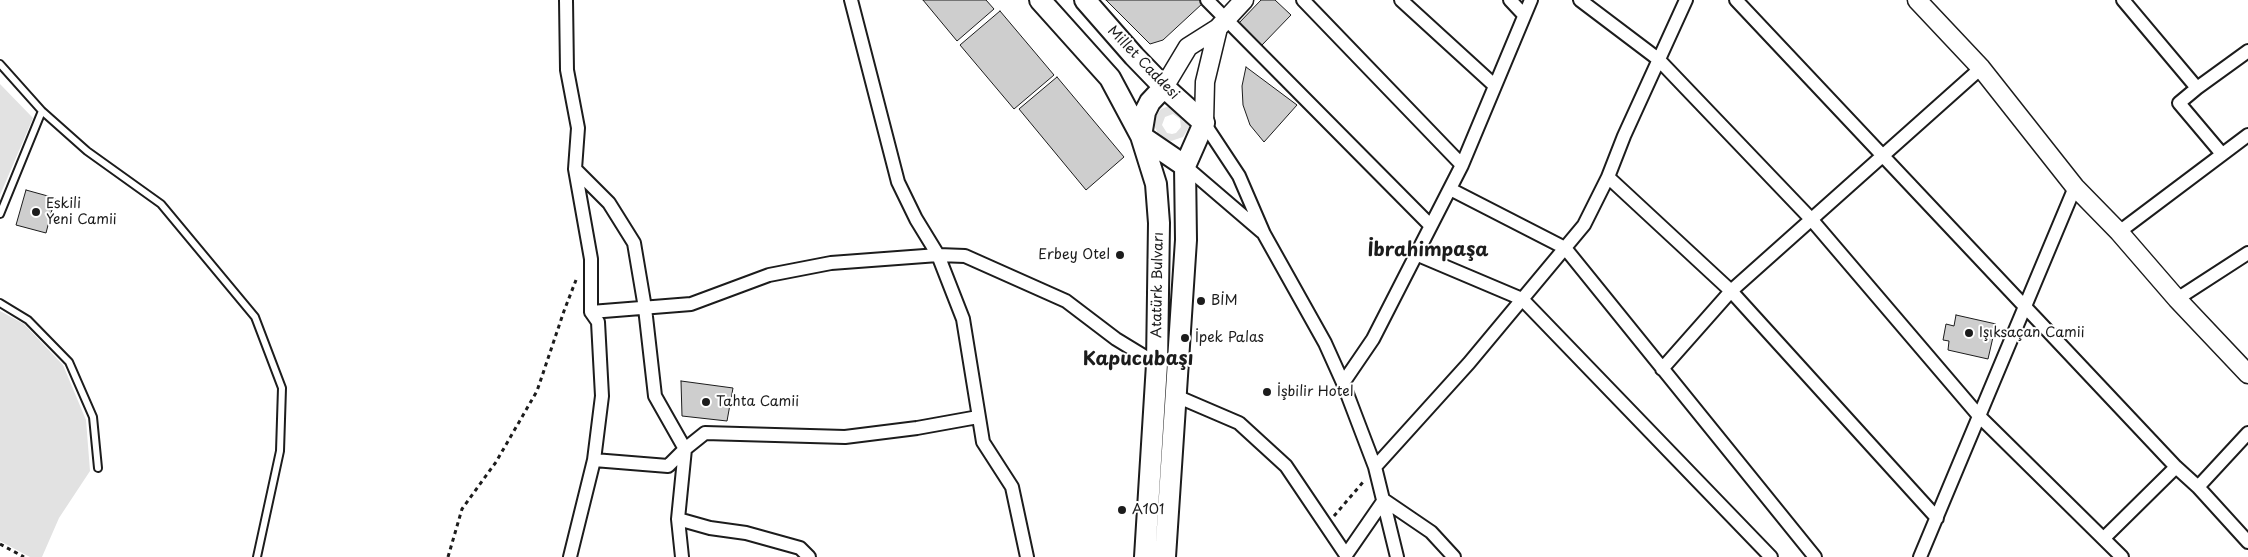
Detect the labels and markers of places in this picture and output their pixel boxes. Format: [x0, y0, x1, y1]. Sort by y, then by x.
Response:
place label: Eskili Yeni Camii [46, 196, 117, 228]
marker: Eskili Yeni Camii [30, 206, 42, 218]
place label: Erbey Otel [1038, 247, 1110, 263]
marker: Erbey Otel [1114, 249, 1126, 261]
place label: BİM [1211, 293, 1238, 309]
marker: BİM [1195, 295, 1207, 307]
place label: Işıksaçan Camii [1979, 325, 2085, 341]
marker: Işıksaçan Camii [1963, 327, 1975, 339]
place label: İpek Palas [1195, 330, 1264, 346]
marker: İpek Palas [1179, 332, 1191, 344]
place label: İşbilir Hotel [1277, 384, 1353, 400]
marker: İşbilir Hotel [1261, 386, 1273, 398]
place label: Tahta Camii [716, 394, 799, 410]
marker: Tahta Camii [700, 396, 712, 408]
place label: A101 [1132, 502, 1164, 518]
marker: A101 [1116, 504, 1128, 516]

